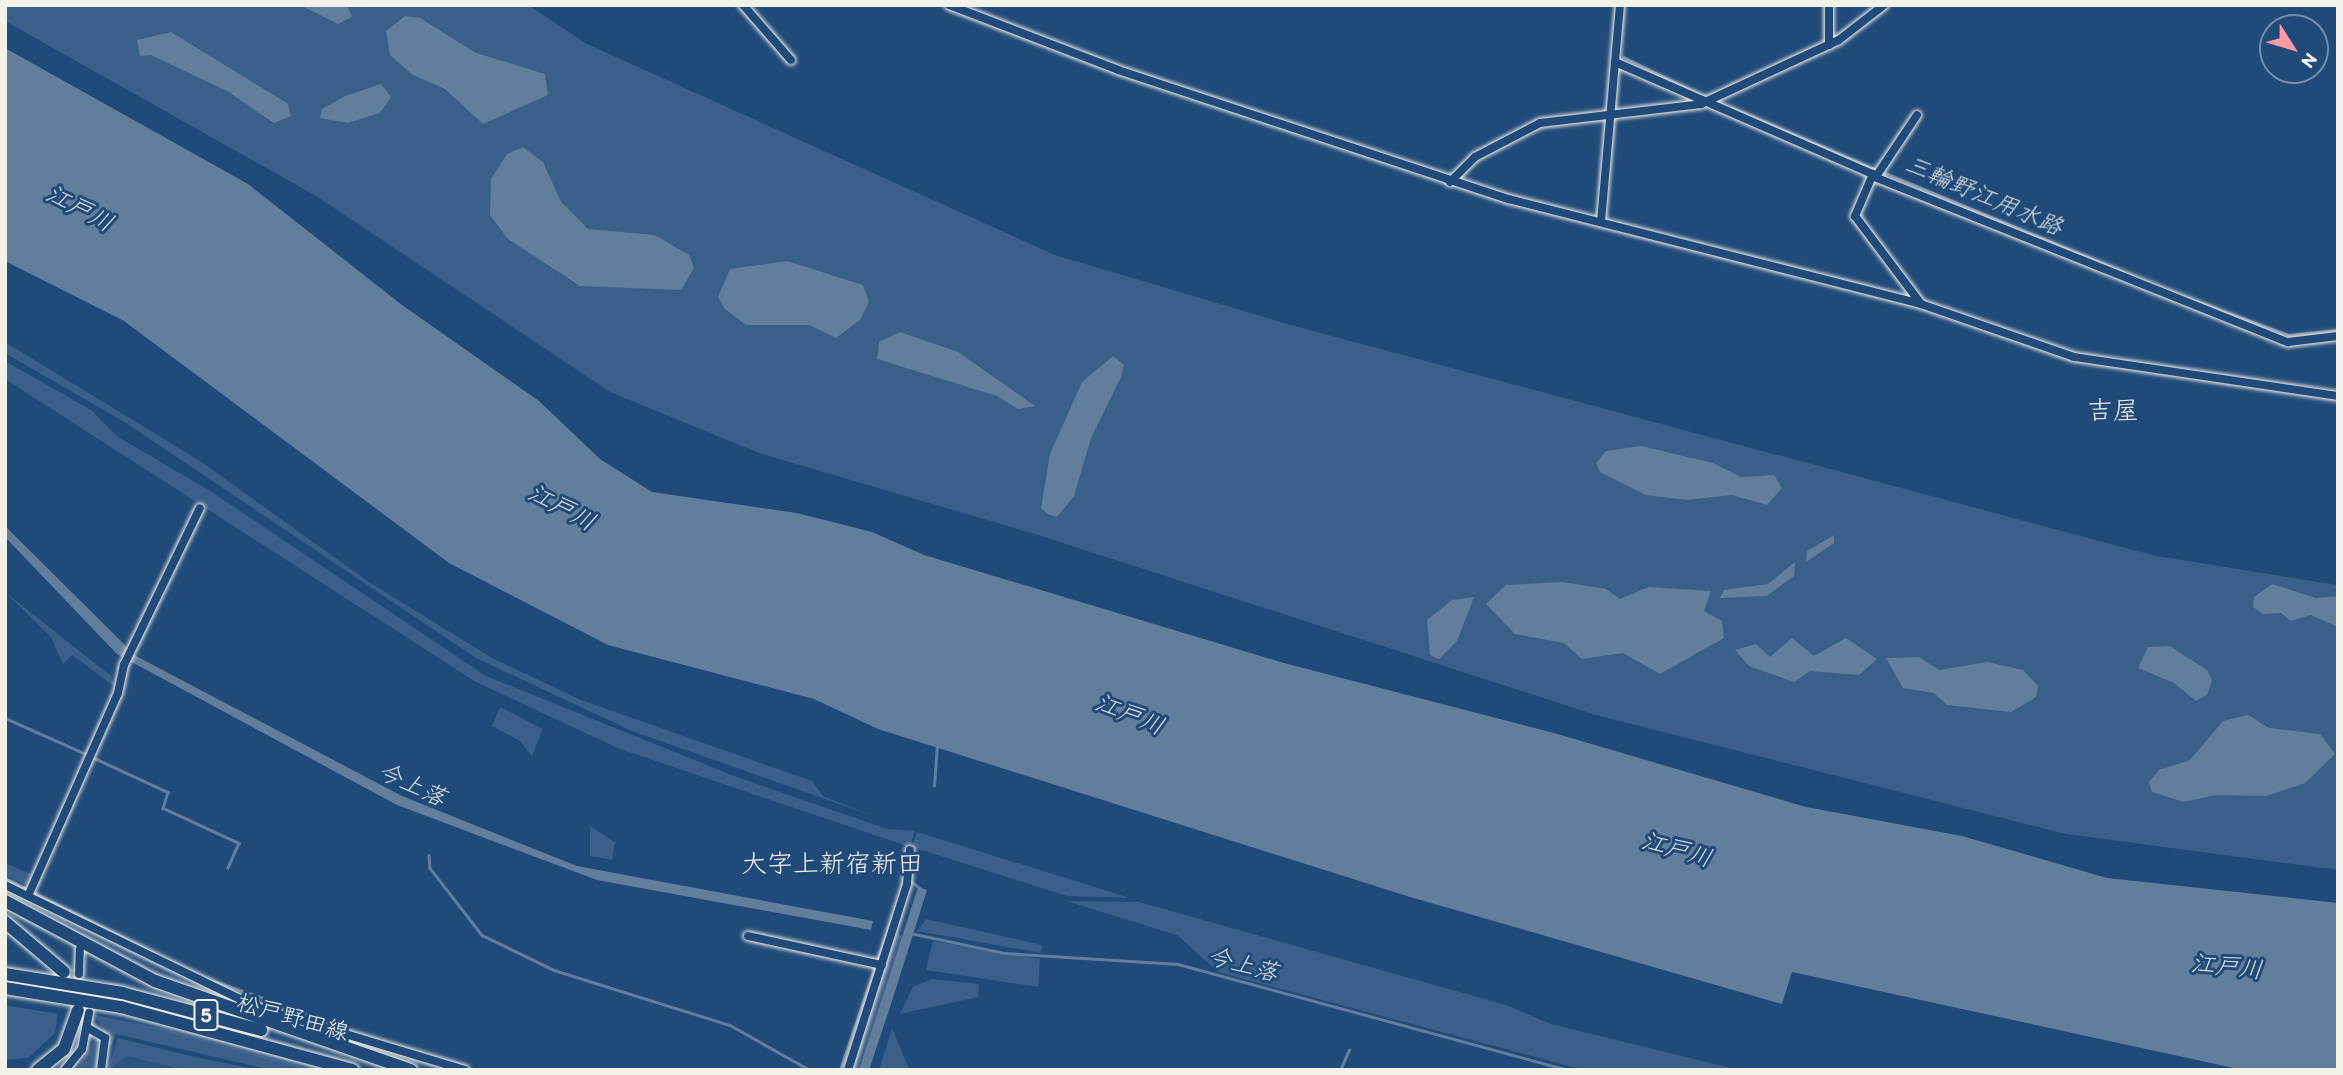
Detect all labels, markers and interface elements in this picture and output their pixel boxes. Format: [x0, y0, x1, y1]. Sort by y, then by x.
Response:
north arrow [2259, 14, 2329, 84]
text: N [2297, 49, 2323, 73]
water label: 三輪野江用水路 [1901, 149, 2067, 241]
water label: 江戸川 [41, 178, 119, 238]
district label: 吉屋 [2087, 395, 2139, 427]
water label: 江戸川 [523, 477, 601, 537]
water label: 江戸川 [1091, 687, 1169, 741]
water label: 今上落 [373, 756, 451, 812]
water label: 江戸川 [1638, 825, 1716, 873]
district label: 大字上新宿新田 [741, 848, 923, 880]
water label: 今上落 [1204, 941, 1282, 987]
water label: 江戸川 [2190, 948, 2264, 984]
street label: 松戸野田線 [234, 988, 352, 1046]
road number: 5 [192, 998, 220, 1032]

